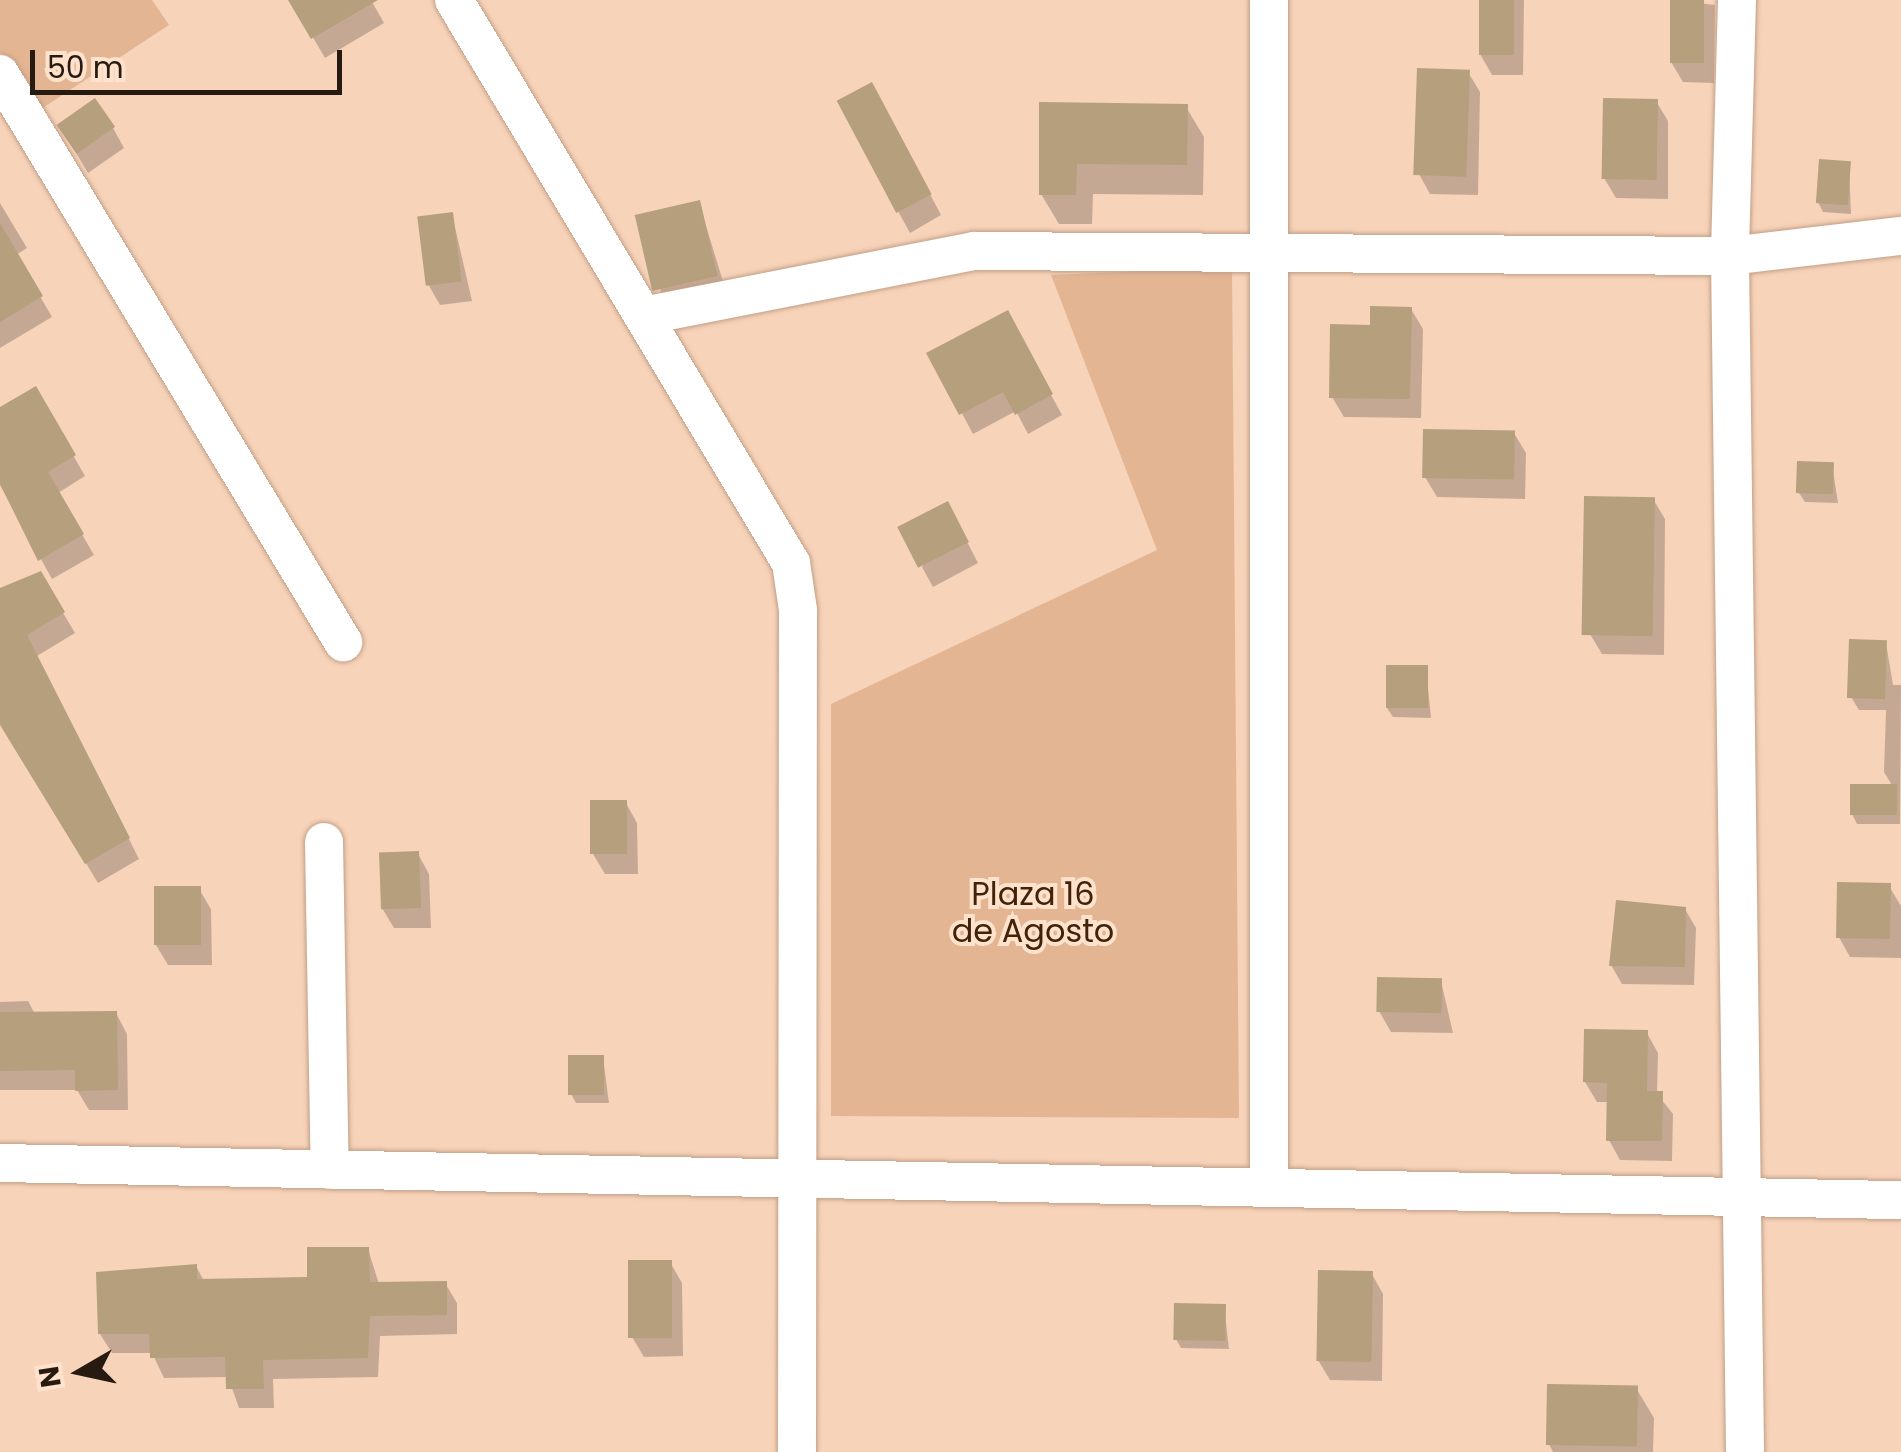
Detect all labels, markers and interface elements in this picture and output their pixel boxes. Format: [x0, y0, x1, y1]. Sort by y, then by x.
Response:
scale bar [35, 30, 348, 92]
text: 50 m [47, 46, 124, 89]
park label: Plaza 16 de Agosto [952, 876, 1114, 951]
north arrow [30, 1322, 130, 1422]
text: N [29, 1363, 71, 1390]

